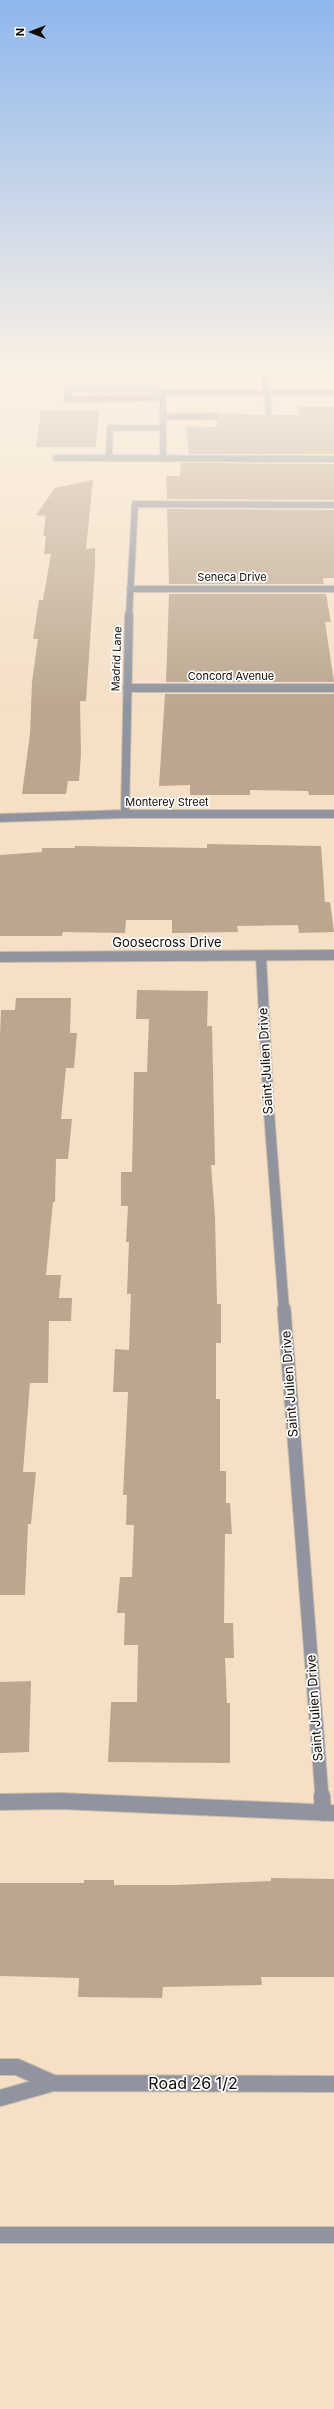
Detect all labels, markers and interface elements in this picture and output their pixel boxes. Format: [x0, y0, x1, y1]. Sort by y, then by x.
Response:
north arrow [12, 12, 52, 52]
text: N [13, 28, 27, 36]
street label: Seneca Drive [197, 571, 267, 585]
street label: Madrid Lane [109, 626, 125, 692]
street label: Concord Avenue [188, 670, 274, 684]
street label: Monterey Street [125, 796, 209, 810]
street label: Goosecross Drive [112, 935, 222, 951]
street label: Saint Julien Drive [255, 1007, 277, 1115]
street label: Saint Julien Drive [278, 1330, 302, 1438]
street label: Saint Julien Drive [303, 1654, 327, 1762]
street label: Road 26 1/2 [148, 2074, 238, 2094]

